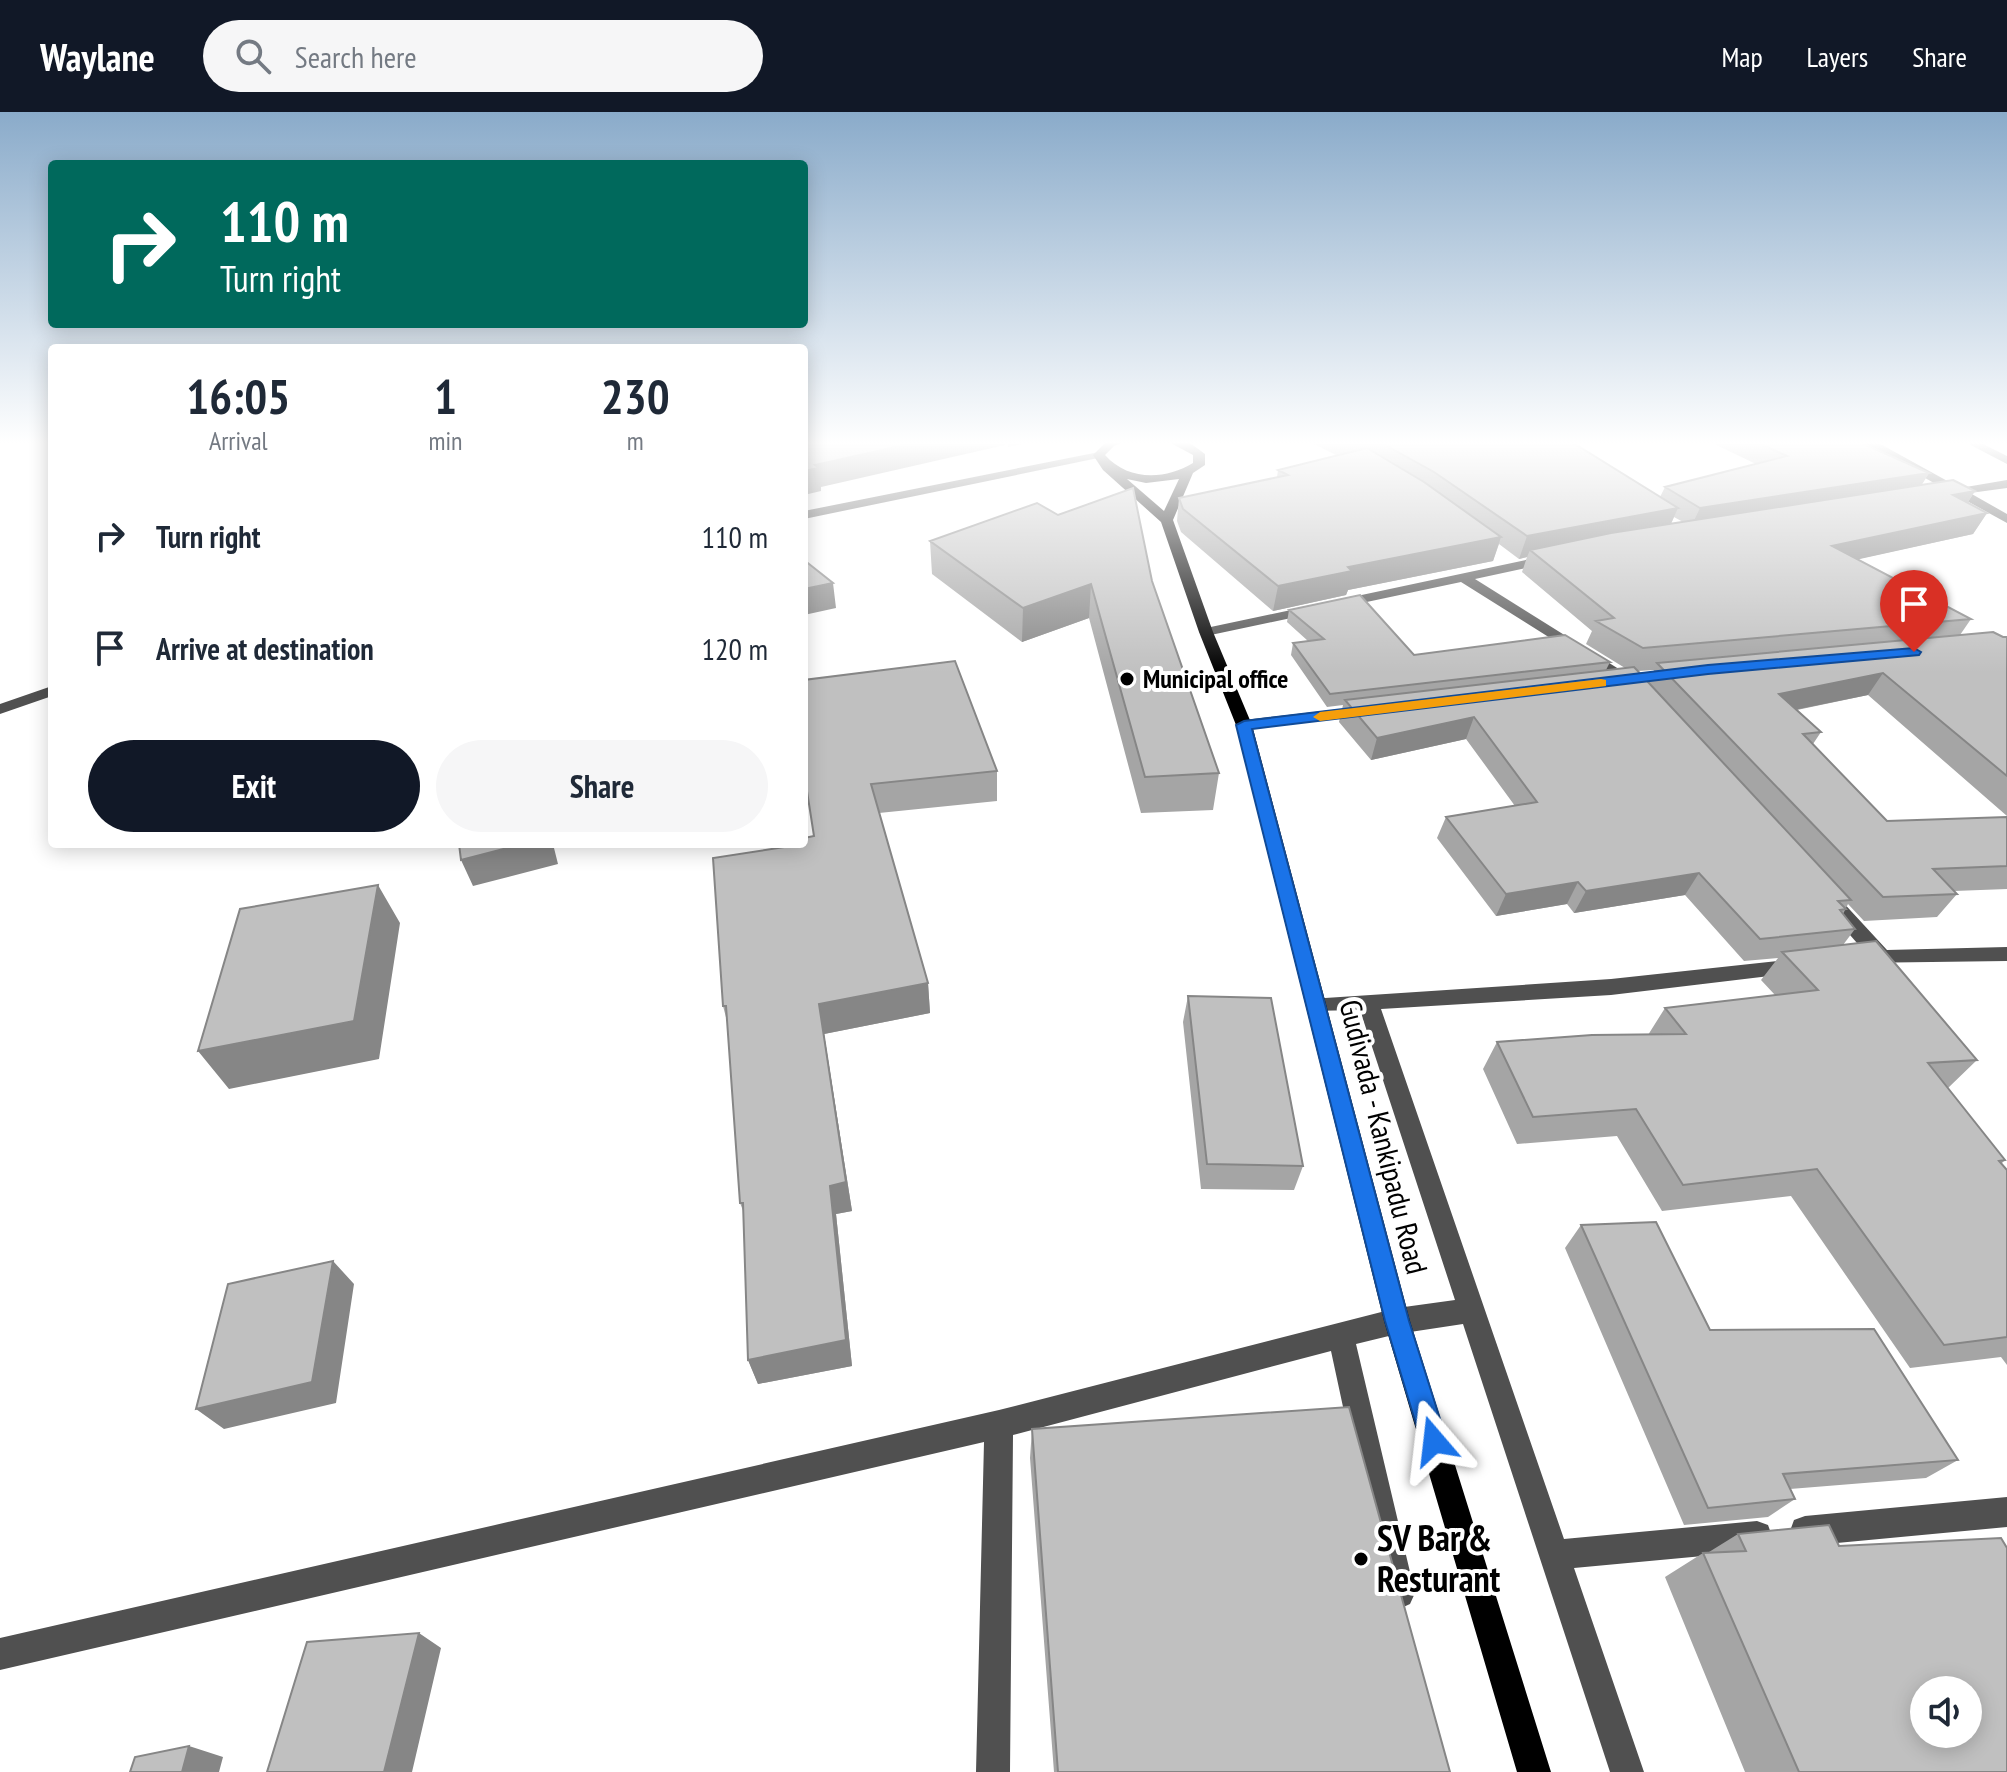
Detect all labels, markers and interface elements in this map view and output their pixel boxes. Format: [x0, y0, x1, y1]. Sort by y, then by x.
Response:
search box [203, 20, 763, 92]
text: Waylane [40, 32, 155, 81]
icon: search [231, 34, 275, 78]
text: Search here [295, 37, 417, 76]
text: Map [1721, 38, 1763, 75]
text: Layers [1807, 38, 1868, 75]
text: Share [1912, 38, 1967, 75]
text: 110 m [220, 185, 349, 257]
icon: right [88, 192, 192, 296]
text: Turn right [220, 255, 341, 302]
text: 16:05 [186, 365, 290, 427]
text: 1 [434, 365, 457, 427]
text: 230 [601, 365, 670, 427]
text: Arrival [209, 424, 268, 457]
text: min [428, 424, 462, 457]
text: m [627, 424, 644, 457]
icon: right [88, 514, 132, 558]
text: Turn right [156, 517, 260, 556]
text: 110 m [702, 517, 768, 556]
pin [1880, 570, 1948, 652]
icon: arrive [1892, 582, 1936, 626]
icon: arrive [88, 626, 132, 670]
text: Arrive at destination [156, 629, 374, 668]
text: 120 m [702, 629, 768, 668]
place label: Municipal office [1143, 662, 1288, 695]
marker: Municipal office [1118, 670, 1136, 688]
button: Exit [88, 740, 420, 832]
button: Share [436, 740, 768, 832]
street label: Gudivada - Kankipadu Road [1332, 996, 1437, 1278]
position arrow [1392, 1399, 1476, 1483]
place label: SV Bar & Resturant [1377, 1514, 1501, 1602]
marker: SV Bar & Resturant [1352, 1550, 1370, 1568]
map controls [1910, 1676, 1982, 1748]
button: sound [1910, 1676, 1982, 1748]

